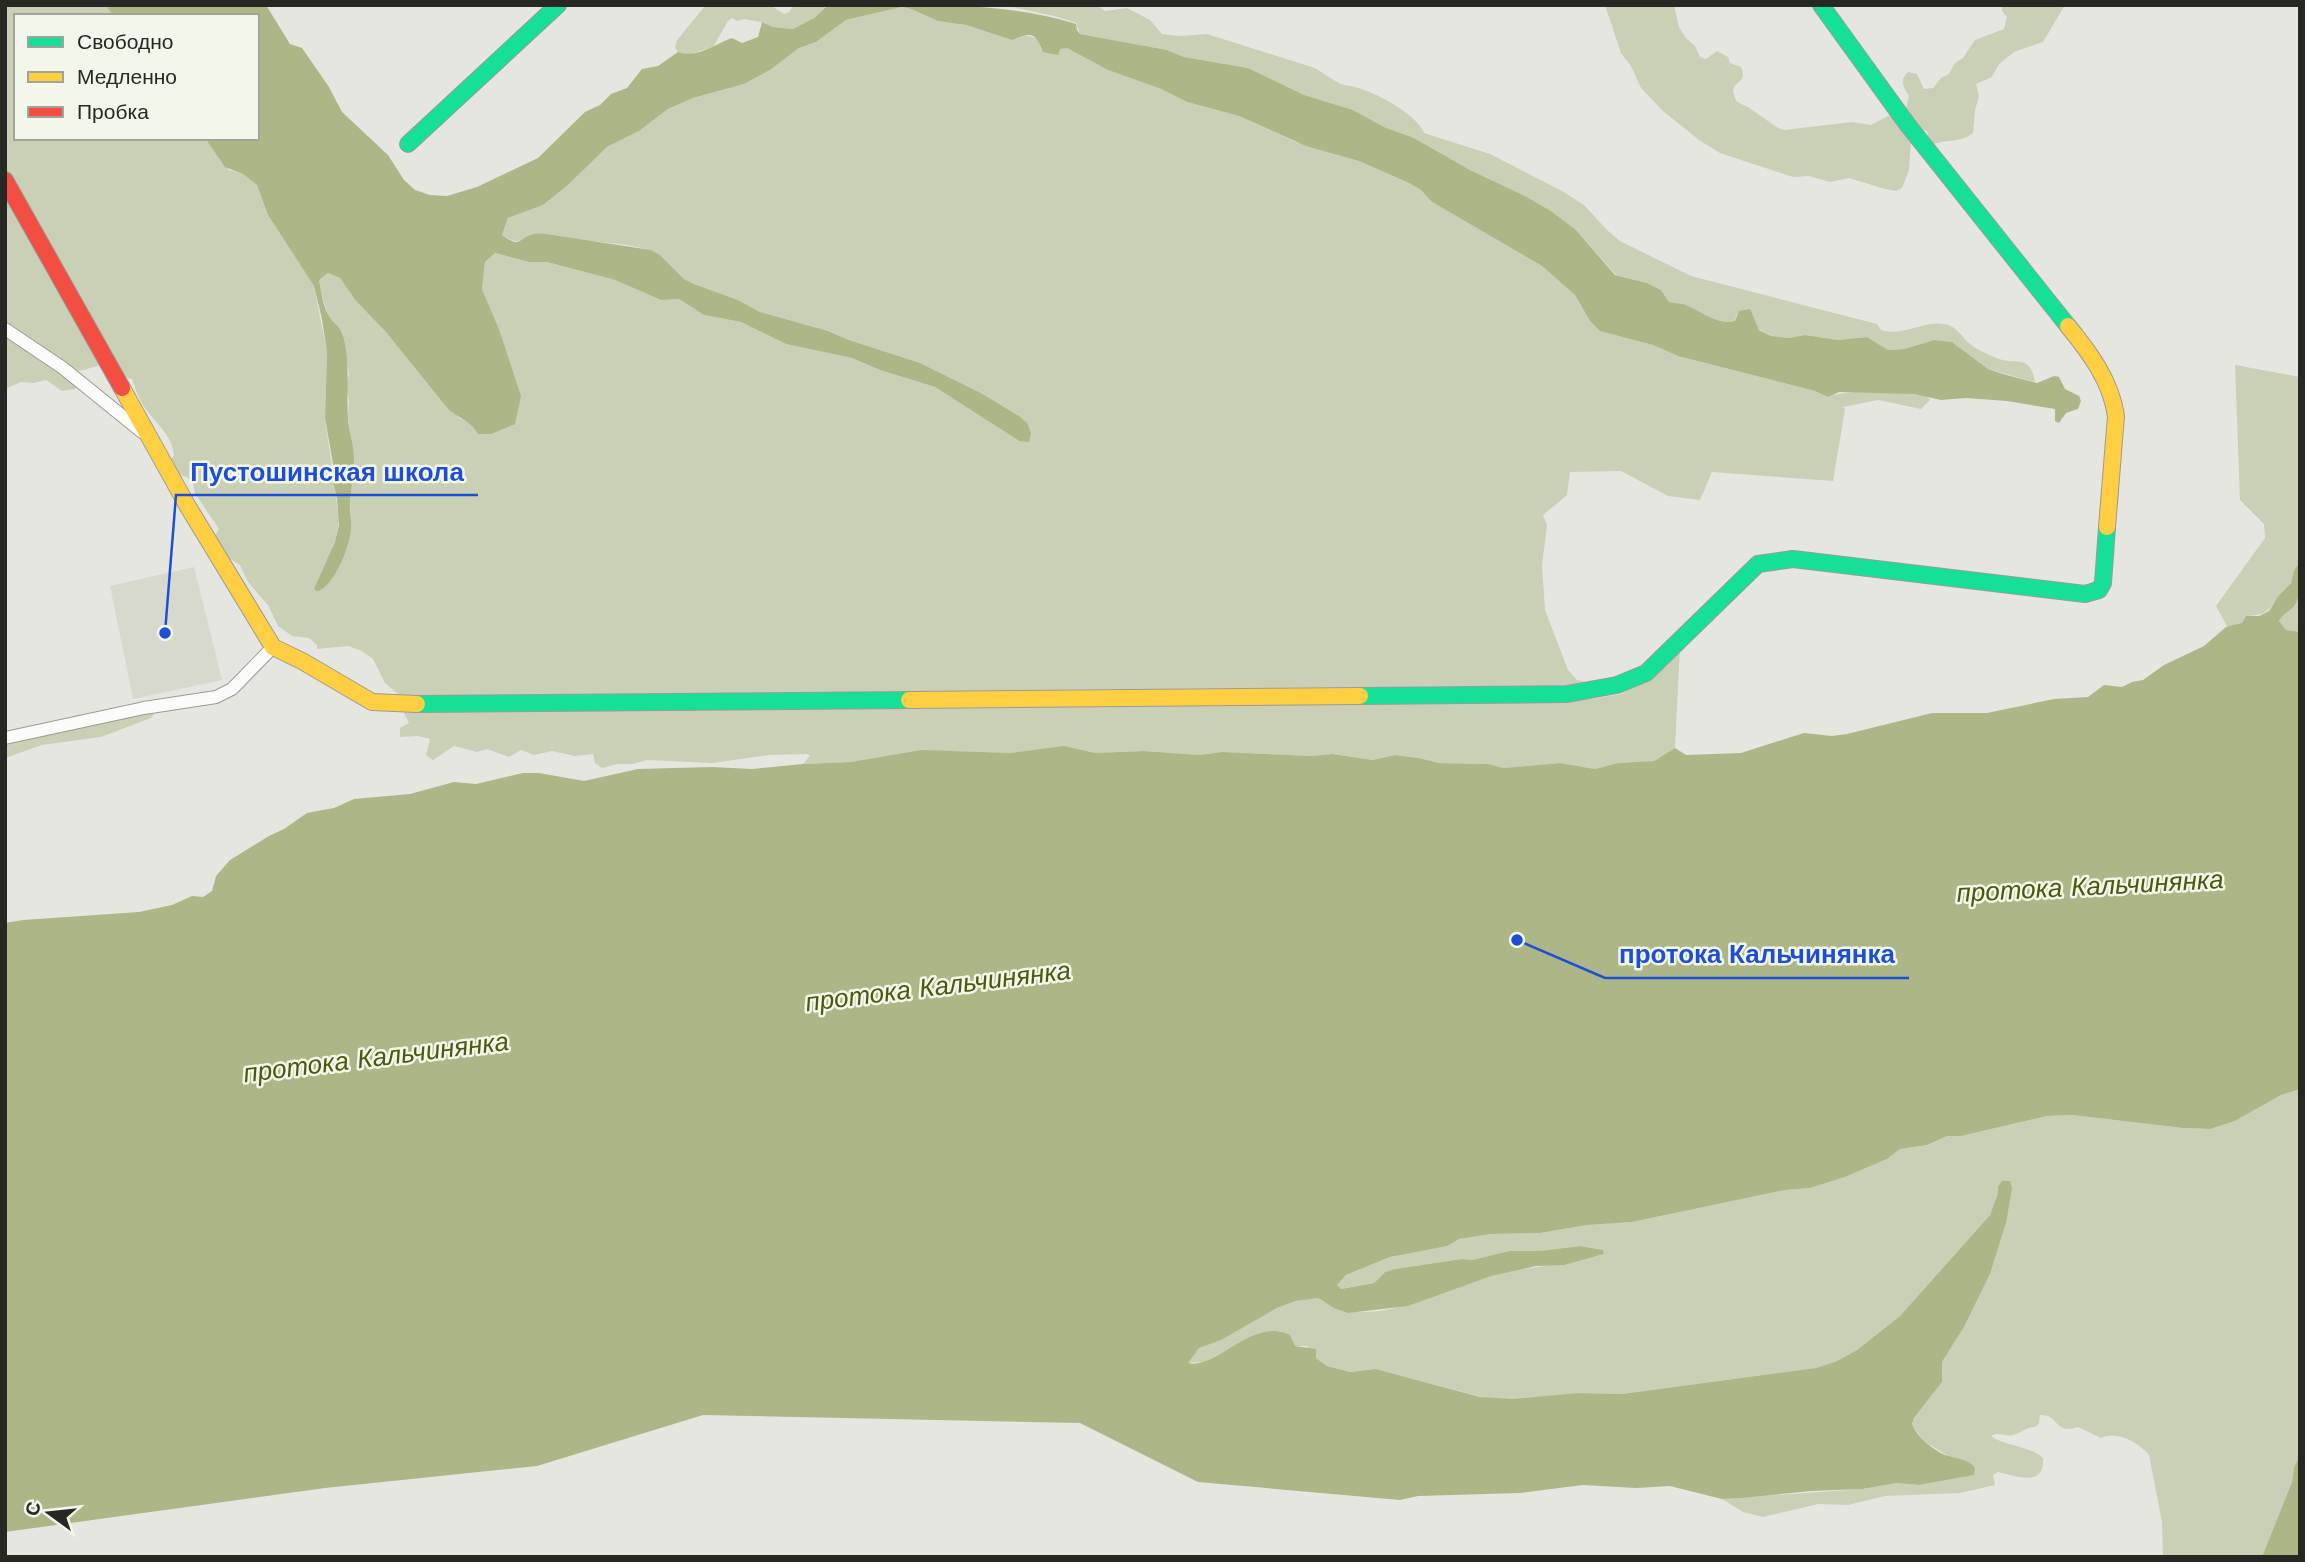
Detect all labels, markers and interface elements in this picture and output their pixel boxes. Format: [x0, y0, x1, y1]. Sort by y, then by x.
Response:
legend [14, 14, 259, 140]
text: Свободно [77, 29, 174, 54]
text: Медленно [77, 64, 177, 89]
text: Пробка [77, 99, 149, 124]
callout: Пустошинская школа [176, 448, 478, 495]
text: Пустошинская школа [190, 457, 464, 487]
water label: протока Кальчинянка [1956, 864, 2224, 908]
callout: протока Кальчинянка [1605, 931, 1909, 978]
text: протока Кальчинянка [1619, 939, 1896, 969]
water label: протока Кальчинянка [804, 955, 1072, 1017]
water label: протока Кальчинянка [242, 1026, 510, 1088]
north arrow [14, 1478, 84, 1548]
text: С [20, 1499, 46, 1518]

